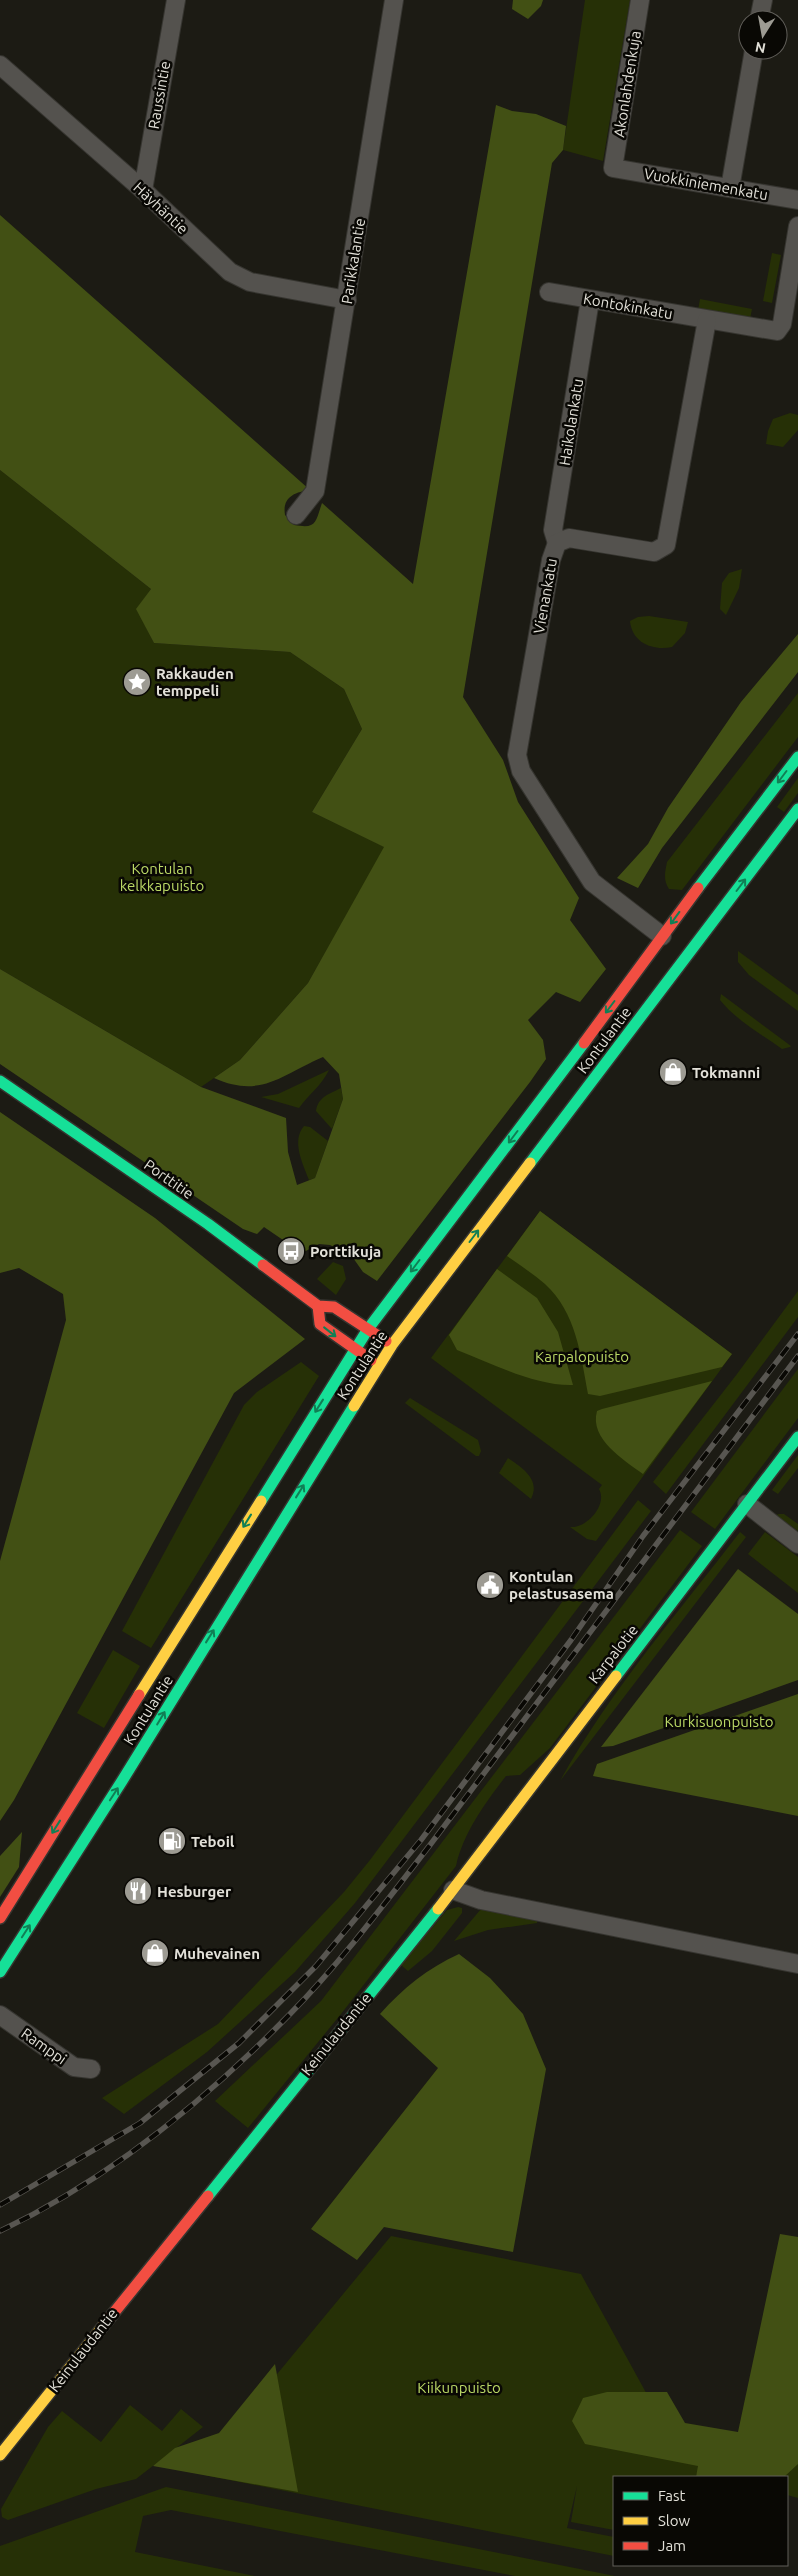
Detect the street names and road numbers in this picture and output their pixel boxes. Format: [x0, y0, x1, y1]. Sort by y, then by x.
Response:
street label: Akonlahdenkuja [610, 29, 644, 139]
street label: Raussintie [145, 60, 173, 130]
street label: Vuokkiniemenkatu [643, 165, 769, 203]
street label: Häyhäntie [130, 179, 192, 237]
street label: Parikkalantie [338, 217, 368, 305]
street label: Kontokinkatu [582, 290, 674, 322]
street label: Haikolankatu [556, 377, 586, 467]
street label: Vienankatu [530, 557, 560, 635]
street label: Kontulantie [574, 1003, 634, 1077]
street label: Porttitie [141, 1156, 197, 1202]
street label: Kontulantie [333, 1327, 391, 1403]
street label: Karpalotie [585, 1621, 641, 1687]
street label: Kontulantie [120, 1672, 176, 1748]
street label: Keinulaudantie [298, 1989, 374, 2079]
street label: Ramppi [18, 2024, 70, 2068]
street label: Keinulaudantie [45, 2305, 121, 2395]

